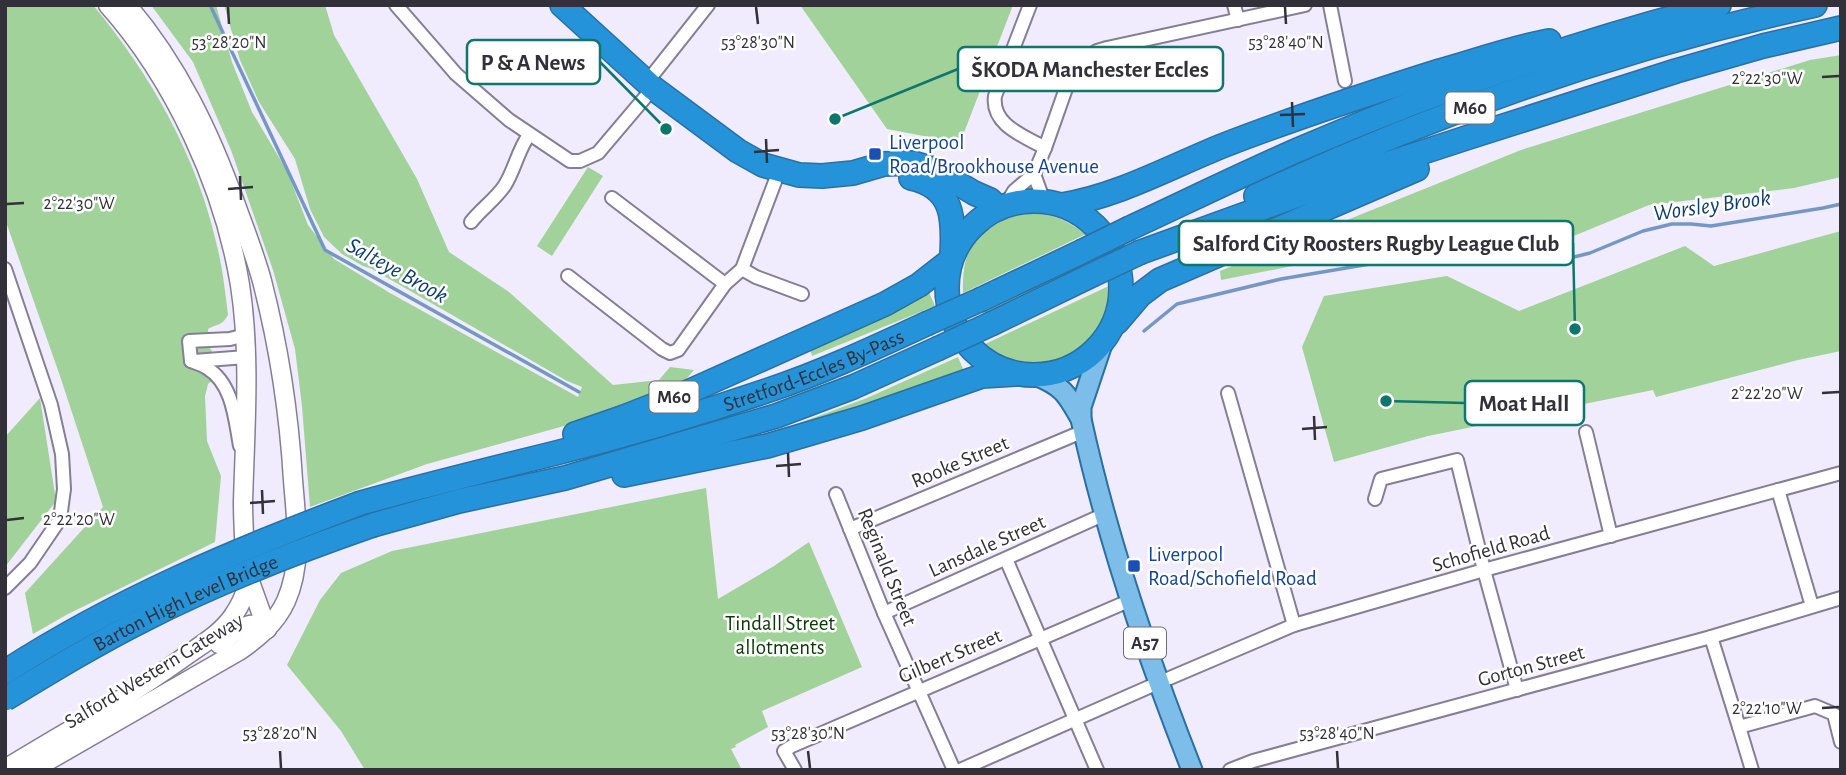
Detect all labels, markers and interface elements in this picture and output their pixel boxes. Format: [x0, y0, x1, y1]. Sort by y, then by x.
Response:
text: 53°28'20"N [192, 34, 266, 52]
text: 53°28'30"N [721, 34, 795, 52]
text: 53°28'40"N [1248, 34, 1324, 52]
callout: P & A News [467, 40, 600, 84]
callout: ŠKODA Manchester Eccles [958, 47, 1223, 91]
text: P & A News [481, 52, 585, 75]
text: ŠKODA Manchester Eccles [971, 56, 1209, 82]
text: 2°22'30"W [1731, 70, 1803, 88]
road number: M60 [1446, 92, 1494, 124]
place label: Liverpool Road/Brookhouse Avenue [889, 132, 1099, 177]
marker: Liverpool Road/Brookhouse Avenue [867, 146, 883, 162]
water label: Worsley Brook [1652, 186, 1773, 226]
text: 2°22'30"W [43, 195, 115, 213]
callout: Salford City Roosters Rugby League Club [1179, 221, 1573, 265]
text: Salford City Roosters Rugby League Club [1193, 233, 1559, 256]
water label: Salteye Brook [343, 234, 452, 308]
street label: Stretford-Eccles By-Pass [721, 325, 907, 415]
callout: Moat Hall [1465, 381, 1584, 425]
road number: M60 [650, 382, 698, 412]
text: 2°22'20"W [1731, 385, 1803, 403]
text: Moat Hall [1479, 393, 1569, 416]
street label: Rooke Street [908, 432, 1012, 492]
street label: Reginald Street [854, 505, 920, 629]
text: 2°22'20"W [43, 511, 115, 529]
street label: Lansdale Street [926, 511, 1049, 581]
street label: Schofield Road [1430, 522, 1552, 576]
place label: Liverpool Road/Schofield Road [1148, 544, 1317, 589]
street label: Barton High Level Bridge [90, 551, 281, 655]
marker: Liverpool Road/Schofield Road [1126, 558, 1142, 574]
street label: Salford Western Gateway [61, 609, 247, 733]
park label: Tindall Street allotments [725, 613, 835, 658]
street label: Gilbert Street [895, 625, 1005, 687]
road number: A57 [1124, 628, 1166, 658]
street label: Gorton Street [1475, 642, 1587, 690]
text: 2°22'10"W [1732, 700, 1802, 718]
text: 53°28'20"N [243, 725, 317, 743]
text: 53°28'30"N [771, 725, 845, 743]
text: 53°28'40"N [1299, 725, 1375, 743]

